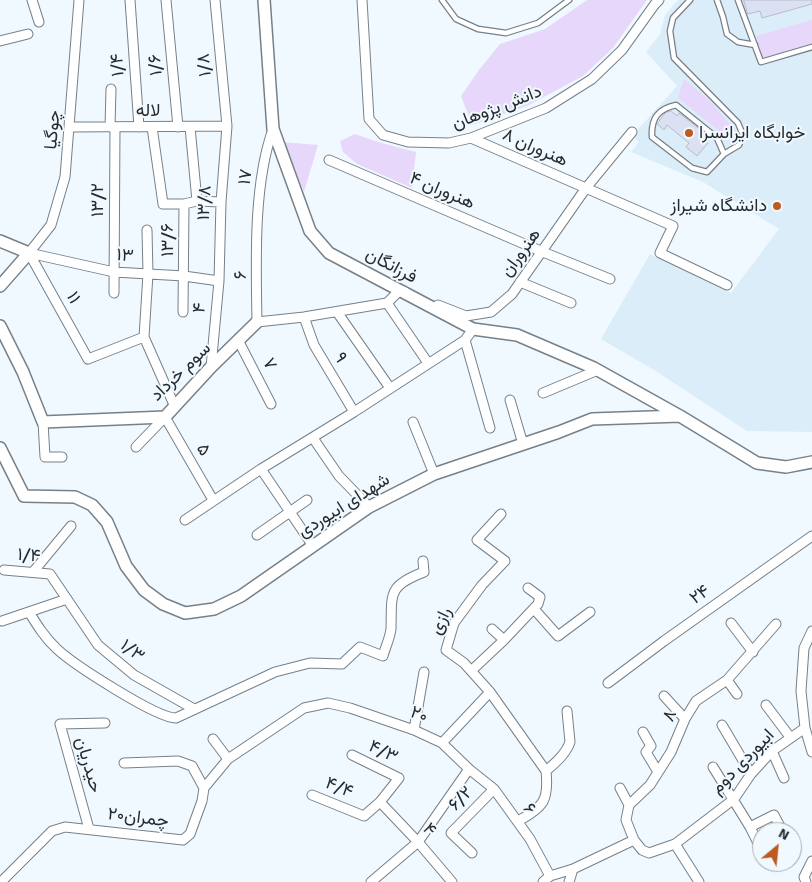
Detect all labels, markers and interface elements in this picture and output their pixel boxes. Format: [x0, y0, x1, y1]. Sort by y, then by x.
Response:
street label: ۱/۸ [193, 52, 217, 78]
street label: ۱/۴ [106, 53, 130, 77]
street label: ۱/۶ [144, 53, 168, 77]
street label: دانش پژوهان [449, 81, 545, 135]
street label: لاله [136, 100, 160, 122]
street label: چوگیا [41, 109, 65, 151]
place label: خوابگاه ایرانسرا [699, 122, 805, 144]
street label: هنروران ۸ [499, 124, 571, 172]
marker: خوابگاه ایرانسرا [683, 127, 695, 139]
street label: ۱۷ [234, 168, 258, 186]
street label: هنروران ۴ [406, 168, 478, 214]
street label: ۱۳/۲ [87, 183, 109, 217]
street label: ۱۳/۸ [193, 185, 217, 221]
place label: دانشگاه شیراز [670, 195, 767, 217]
marker: دانشگاه شیراز [771, 200, 783, 212]
street label: ۱۳/۶ [157, 223, 179, 257]
street label: هنروران [496, 225, 546, 281]
street label: فرزانگان [362, 243, 420, 289]
street label: ۱۳ [116, 244, 134, 268]
street label: ۶ [230, 270, 252, 280]
street label: ۱۱ [61, 288, 85, 308]
street label: ۴ [189, 302, 211, 314]
street label: سوم خرداد [146, 338, 216, 406]
street label: ۹ [328, 349, 352, 367]
street label: ۷ [257, 354, 281, 374]
street label: ۵ [191, 440, 215, 460]
street label: شهدای ابیوردی [294, 469, 394, 543]
street label: ۱/۴ [17, 544, 41, 568]
street label: ۲۴ [686, 581, 714, 609]
street label: رازی [425, 604, 457, 638]
street label: ۱/۳ [116, 635, 148, 667]
street label: ۲۰ [407, 702, 431, 728]
street label: ۸ [658, 707, 682, 725]
street label: ابیوردی دوم [707, 725, 779, 799]
street label: حیدریان [70, 735, 106, 795]
street label: ۴/۳ [365, 736, 401, 768]
street label: ۴/۴ [322, 773, 356, 803]
street label: ۶/۲ [444, 782, 478, 816]
street label: ۶ [518, 799, 540, 819]
street label: چمران۲۰ [106, 804, 170, 832]
street label: ۴ [418, 819, 440, 841]
north arrow [752, 822, 802, 872]
text: N [776, 824, 792, 844]

